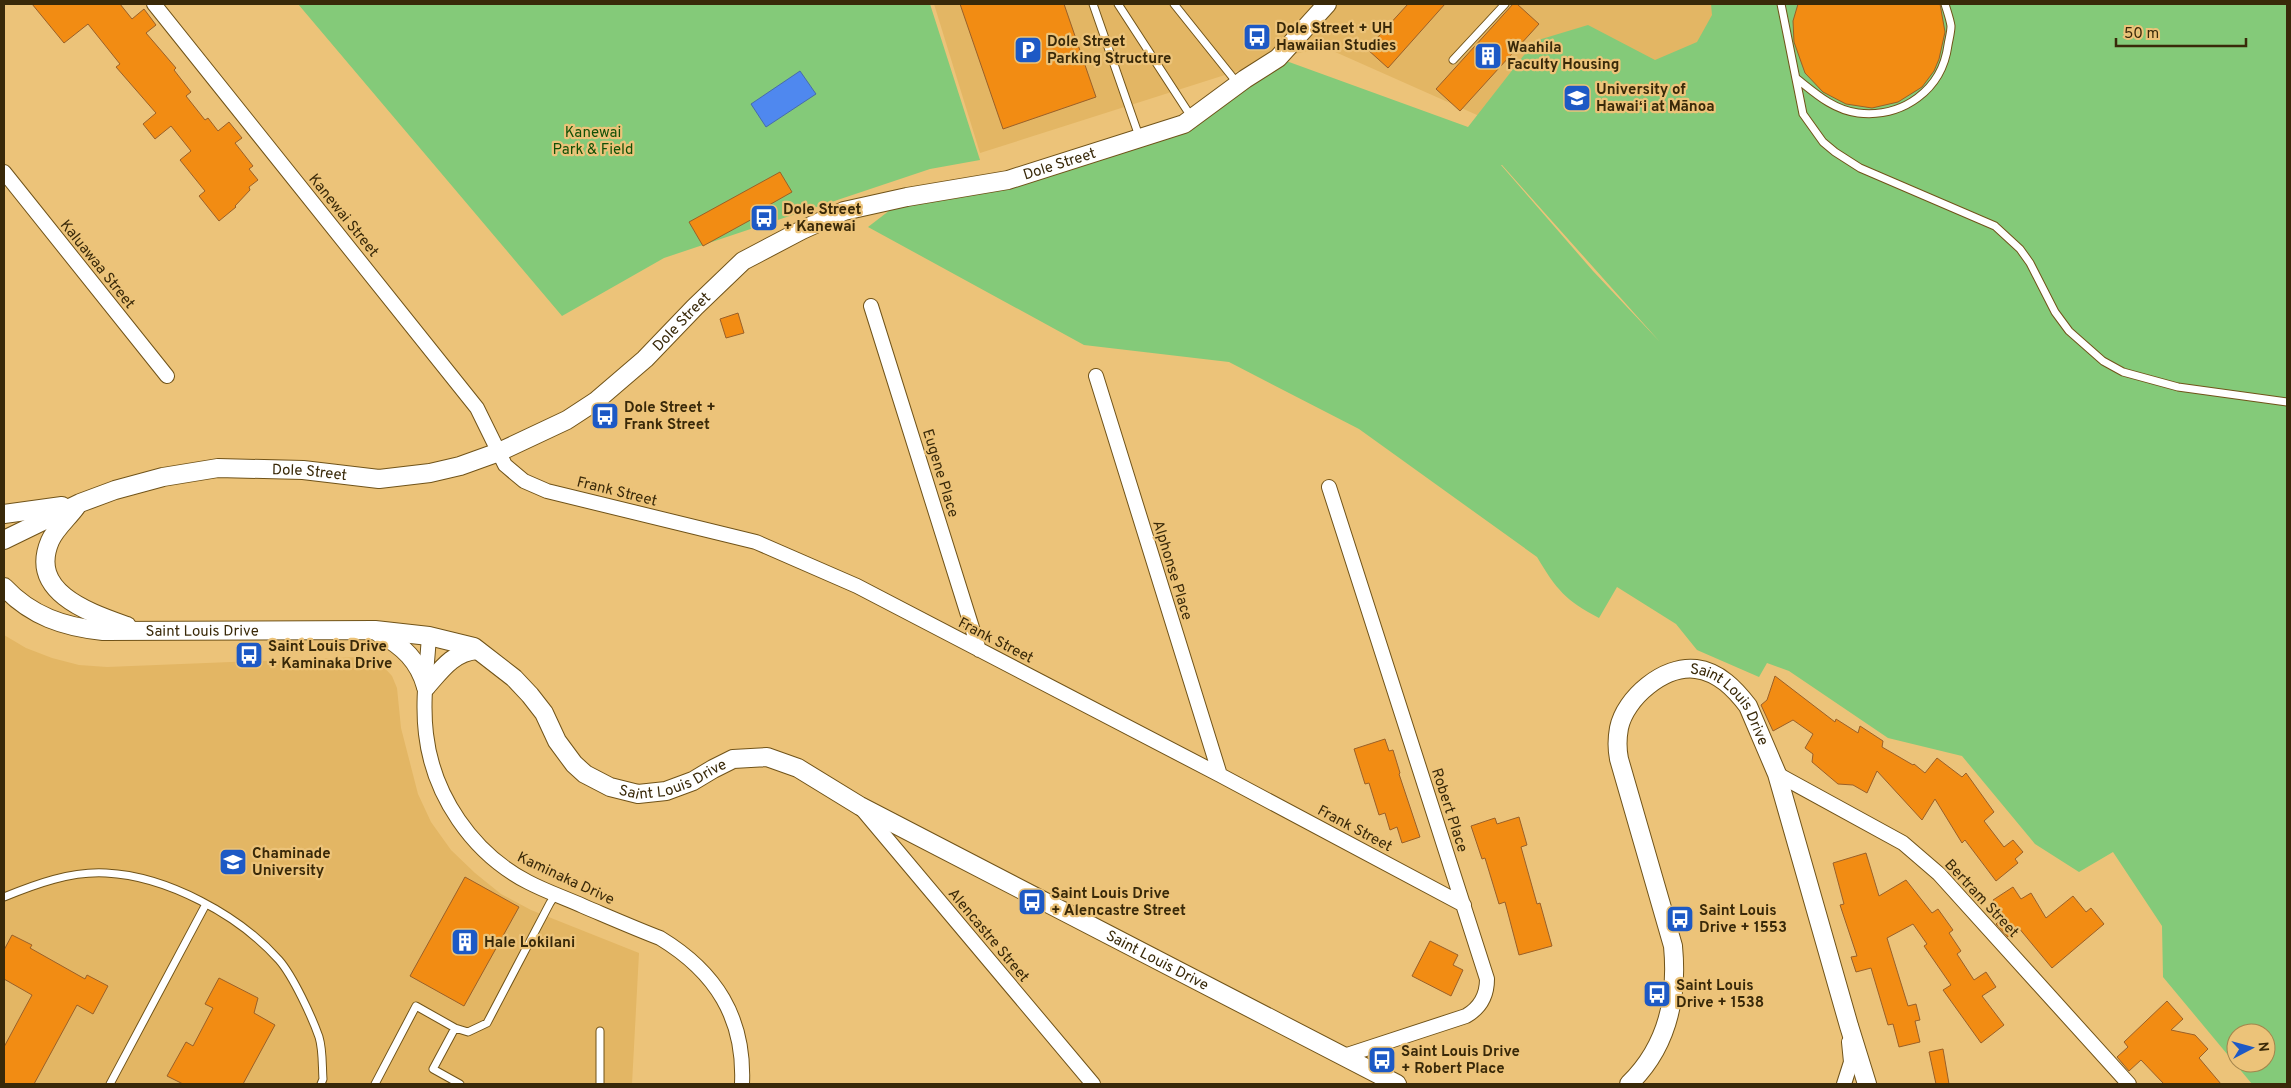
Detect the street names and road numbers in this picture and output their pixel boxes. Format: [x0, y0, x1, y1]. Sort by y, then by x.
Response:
street label: Dole Street [1021, 145, 1099, 186]
street label: Kanewai Street [304, 171, 382, 261]
street label: Kaluawaa Street [55, 217, 139, 313]
street label: Dole Street [649, 289, 715, 356]
street label: Eugene Place [917, 427, 962, 520]
street label: Dole Street [272, 461, 348, 486]
street label: Frank Street [574, 473, 659, 512]
street label: Alphonse Place [1147, 518, 1196, 623]
street label: Frank Street [954, 614, 1036, 668]
street label: Saint Louis Drive [145, 622, 259, 642]
street label: Saint Louis Drive [1689, 660, 1772, 749]
street label: Saint Louis Drive [617, 756, 730, 805]
street label: Robert Place [1426, 766, 1471, 855]
street label: Frank Street [1314, 802, 1395, 857]
street label: Kaminaka Drive [514, 849, 617, 910]
street label: Bertram Street [1940, 856, 2022, 942]
street label: Alencastre Street [943, 885, 1033, 987]
street label: Saint Louis Drive [1102, 927, 1211, 996]

